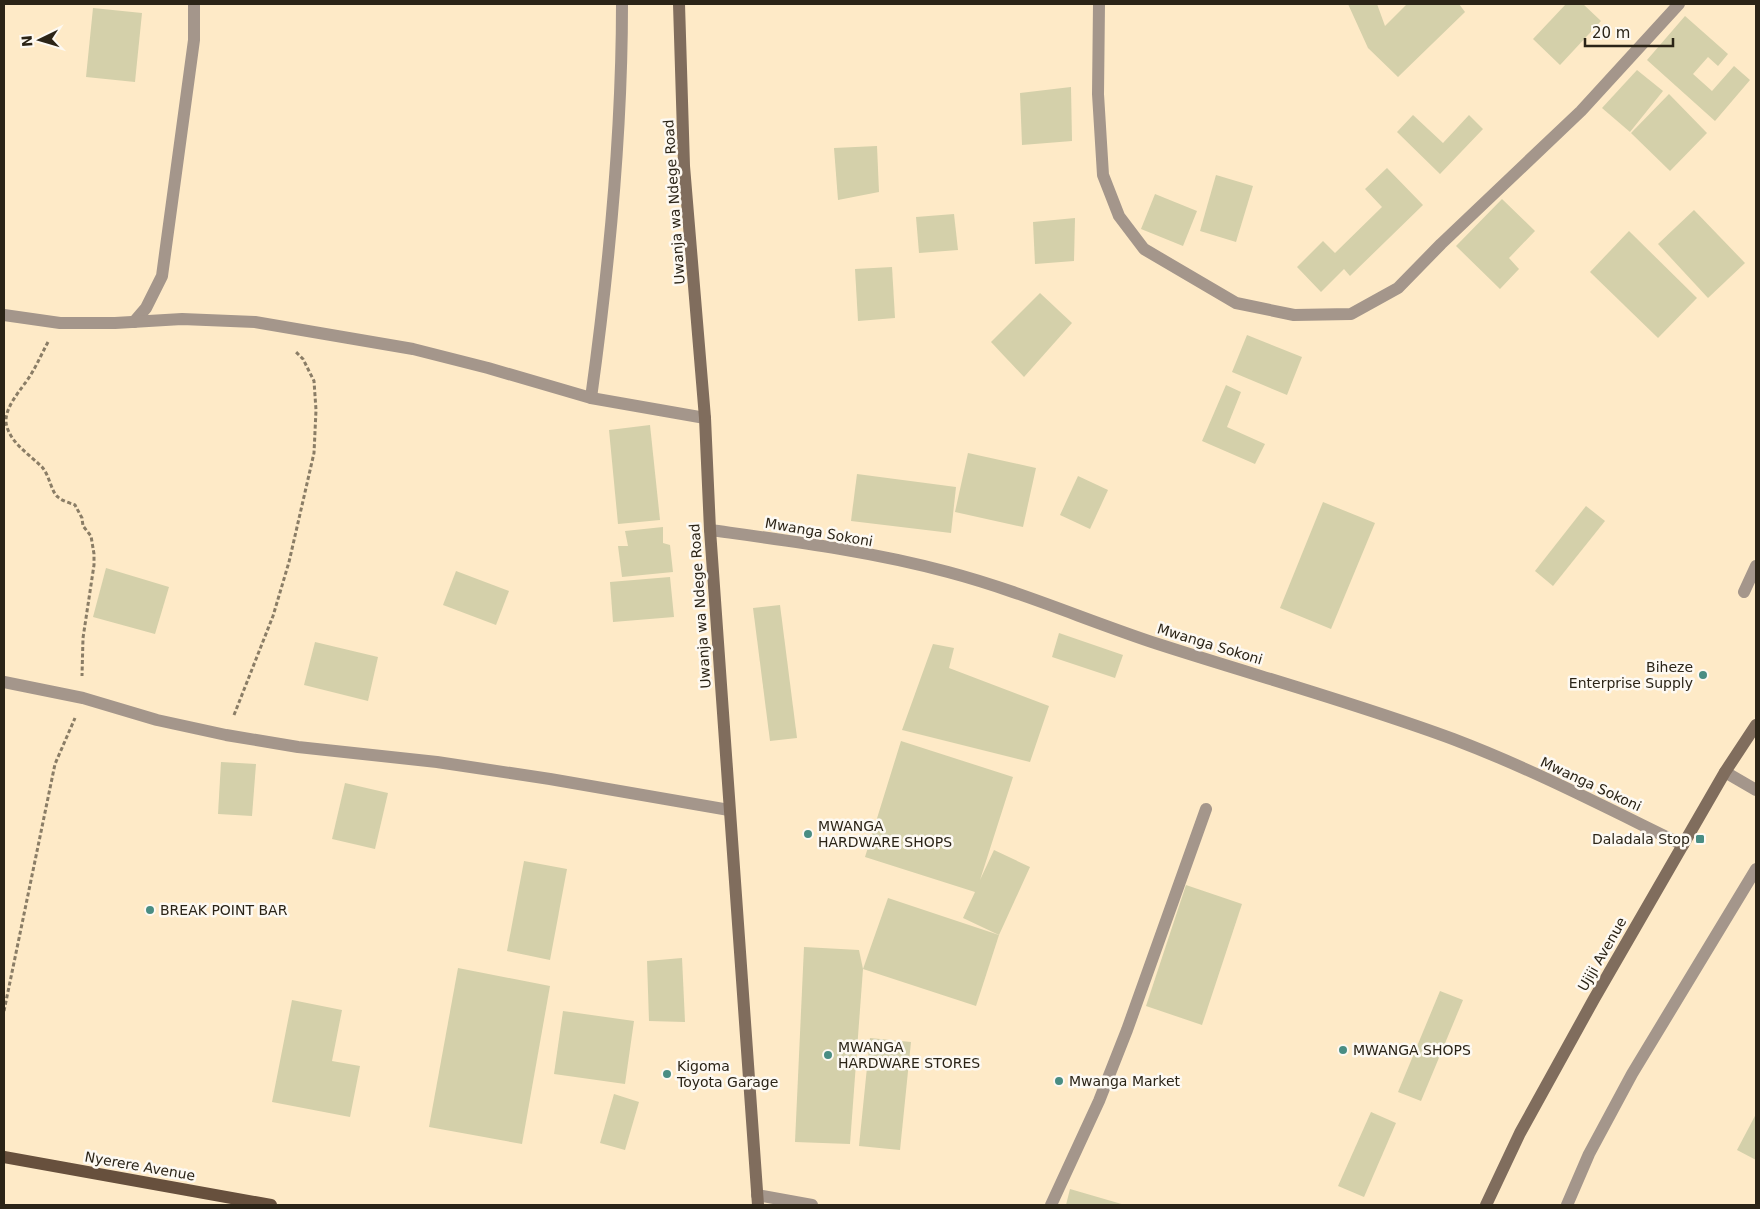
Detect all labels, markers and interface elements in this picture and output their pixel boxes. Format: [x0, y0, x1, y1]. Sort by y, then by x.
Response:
north arrow [15, 15, 65, 65]
scale bar [1585, 15, 1672, 47]
text: 20 m [1592, 24, 1630, 42]
text: N [19, 35, 36, 48]
street label: Uwanja wa Ndege Road [660, 119, 688, 285]
street label: Mwanga Sokoni [764, 515, 874, 549]
street label: Uwanja wa Ndege Road [686, 523, 714, 689]
street label: Mwanga Sokoni [1155, 620, 1265, 668]
place label: Biheze Enterprise Supply [1569, 659, 1693, 691]
marker: Biheze Enterprise Supply [1697, 669, 1709, 681]
street label: Mwanga Sokoni [1538, 754, 1644, 814]
place label: MWANGA HARDWARE SHOPS [818, 818, 952, 850]
marker: MWANGA HARDWARE SHOPS [802, 828, 814, 840]
place label: Daladala Stop [1592, 831, 1690, 847]
marker: Daladala Stop [1694, 833, 1706, 845]
place label: BREAK POINT BAR [160, 902, 288, 918]
marker: BREAK POINT BAR [144, 904, 156, 916]
street label: Ujiji Avenue [1575, 914, 1629, 994]
place label: MWANGA HARDWARE STORES [838, 1039, 980, 1071]
place label: MWANGA SHOPS [1353, 1042, 1471, 1058]
marker: MWANGA SHOPS [1337, 1044, 1349, 1056]
marker: MWANGA HARDWARE STORES [822, 1049, 834, 1061]
place label: Kigoma Toyota Garage [676, 1058, 778, 1090]
marker: Kigoma Toyota Garage [661, 1068, 673, 1080]
place label: Mwanga Market [1069, 1073, 1181, 1089]
marker: Mwanga Market [1053, 1075, 1065, 1087]
street label: Nyerere Avenue [83, 1148, 197, 1184]

